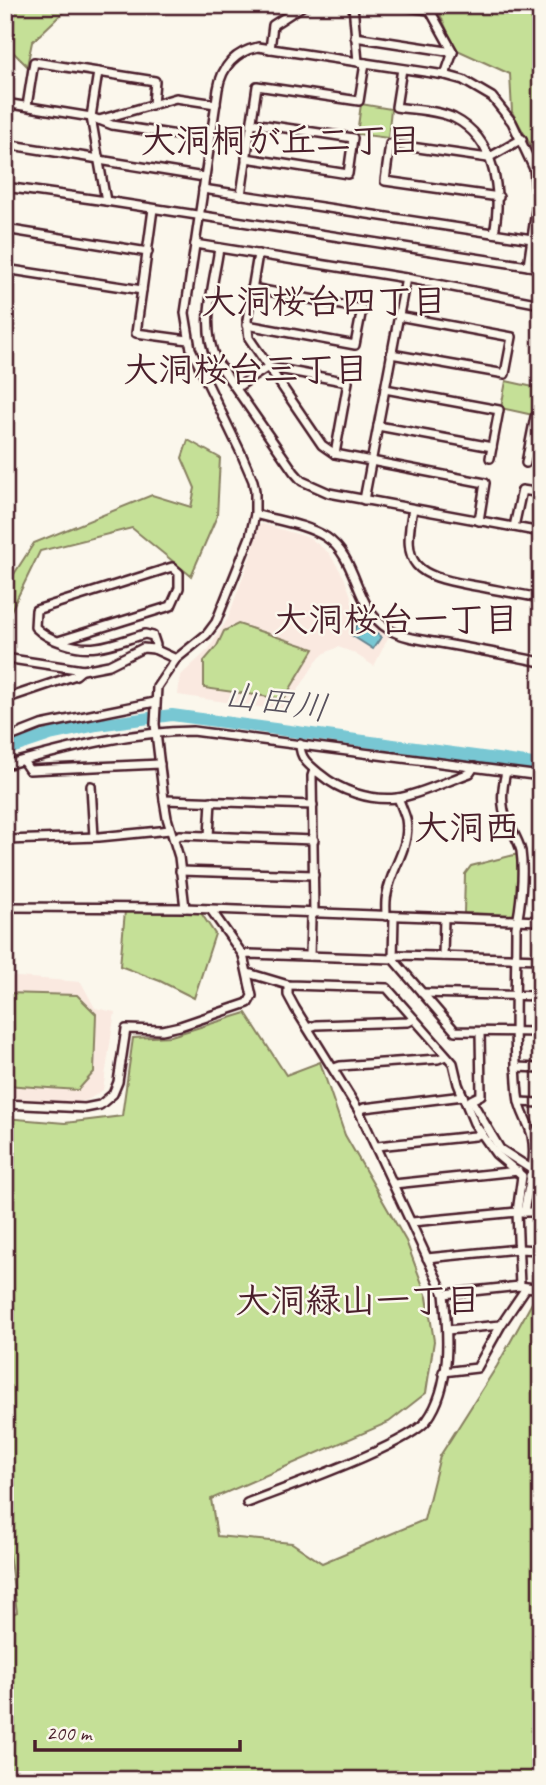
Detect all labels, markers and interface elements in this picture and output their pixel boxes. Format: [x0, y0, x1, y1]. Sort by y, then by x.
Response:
district label: 大洞桐が丘二丁目 [141, 118, 421, 163]
district label: 大洞桜台四丁目 [201, 279, 447, 324]
district label: 大洞桜台三丁目 [123, 347, 369, 392]
district label: 大洞桜台一丁目 [273, 597, 519, 642]
water label: 山田川 [221, 672, 331, 731]
district label: 大洞西 [414, 805, 520, 850]
district label: 大洞緑山一丁目 [235, 1278, 481, 1323]
scale bar [35, 1708, 240, 1752]
text: 200 m [46, 1720, 93, 1746]

